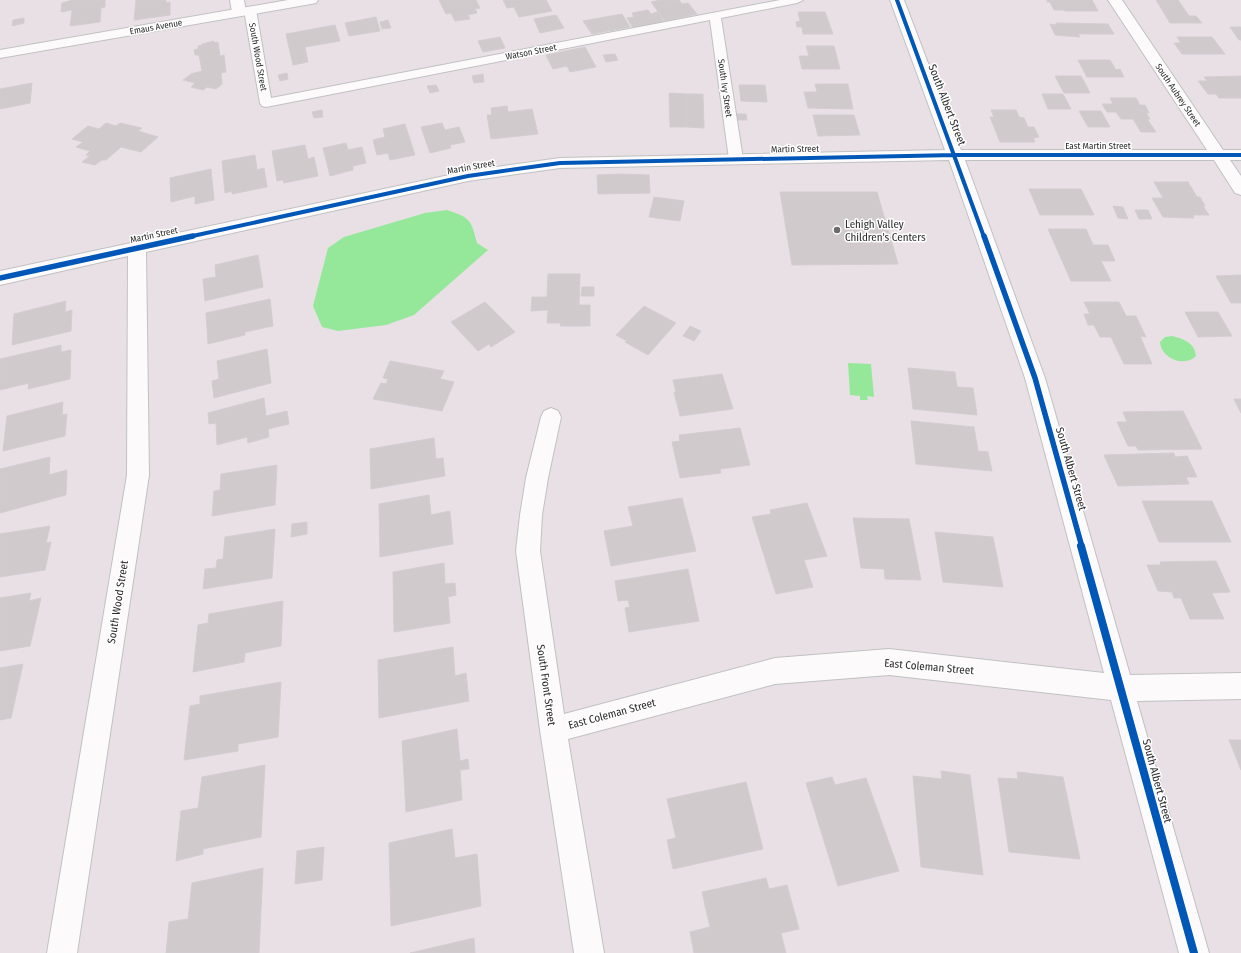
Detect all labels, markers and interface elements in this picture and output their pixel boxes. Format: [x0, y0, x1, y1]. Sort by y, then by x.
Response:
street label: Emaus Avenue [129, 17, 184, 37]
street label: South Wood Street [247, 22, 269, 92]
street label: Watson Street [505, 42, 557, 62]
street label: South Ivy Street [716, 58, 734, 118]
street label: South Aubrey Street [1153, 62, 1203, 128]
street label: South Albert Street [926, 63, 969, 148]
street label: East Martin Street [1065, 141, 1131, 151]
street label: Martin Street [771, 144, 819, 154]
street label: Martin Street [446, 158, 496, 176]
place label: Lehigh Valley Children's Centers [845, 218, 926, 244]
street label: Martin Street [129, 225, 179, 245]
marker: Lehigh Valley Children's Centers [832, 225, 842, 235]
street label: South Albert Street [1053, 426, 1089, 513]
street label: South Wood Street [105, 559, 131, 645]
street label: South Front Street [534, 644, 558, 727]
street label: East Coleman Street [884, 657, 975, 677]
street label: East Coleman Street [567, 696, 658, 732]
street label: South Albert Street [1140, 738, 1175, 825]

